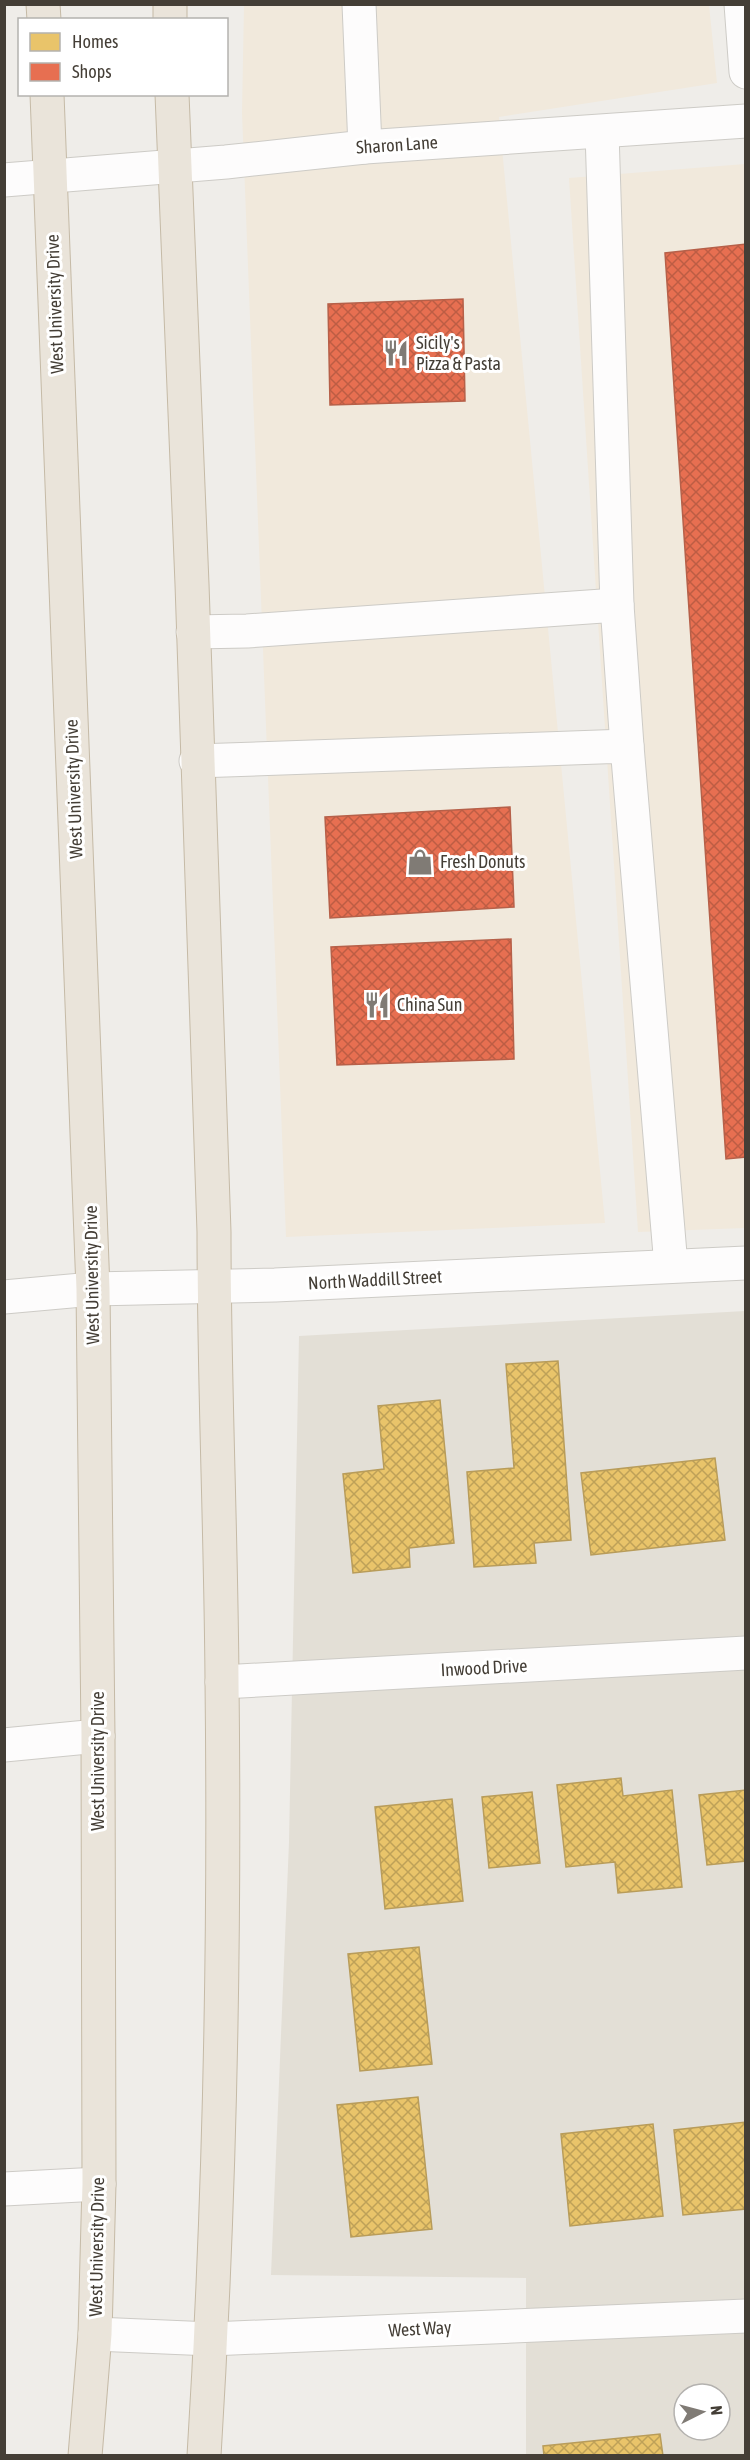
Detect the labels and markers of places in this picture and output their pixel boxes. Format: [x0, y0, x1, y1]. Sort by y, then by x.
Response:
place label: Sicily's Pizza & Pasta [416, 332, 501, 374]
restaurant icon: Sicily's Pizza & Pasta [381, 338, 411, 368]
shop icon: Fresh Donuts [405, 847, 435, 877]
place label: Fresh Donuts [440, 851, 525, 872]
restaurant icon: China Sun [362, 990, 392, 1020]
place label: China Sun [397, 994, 463, 1015]

